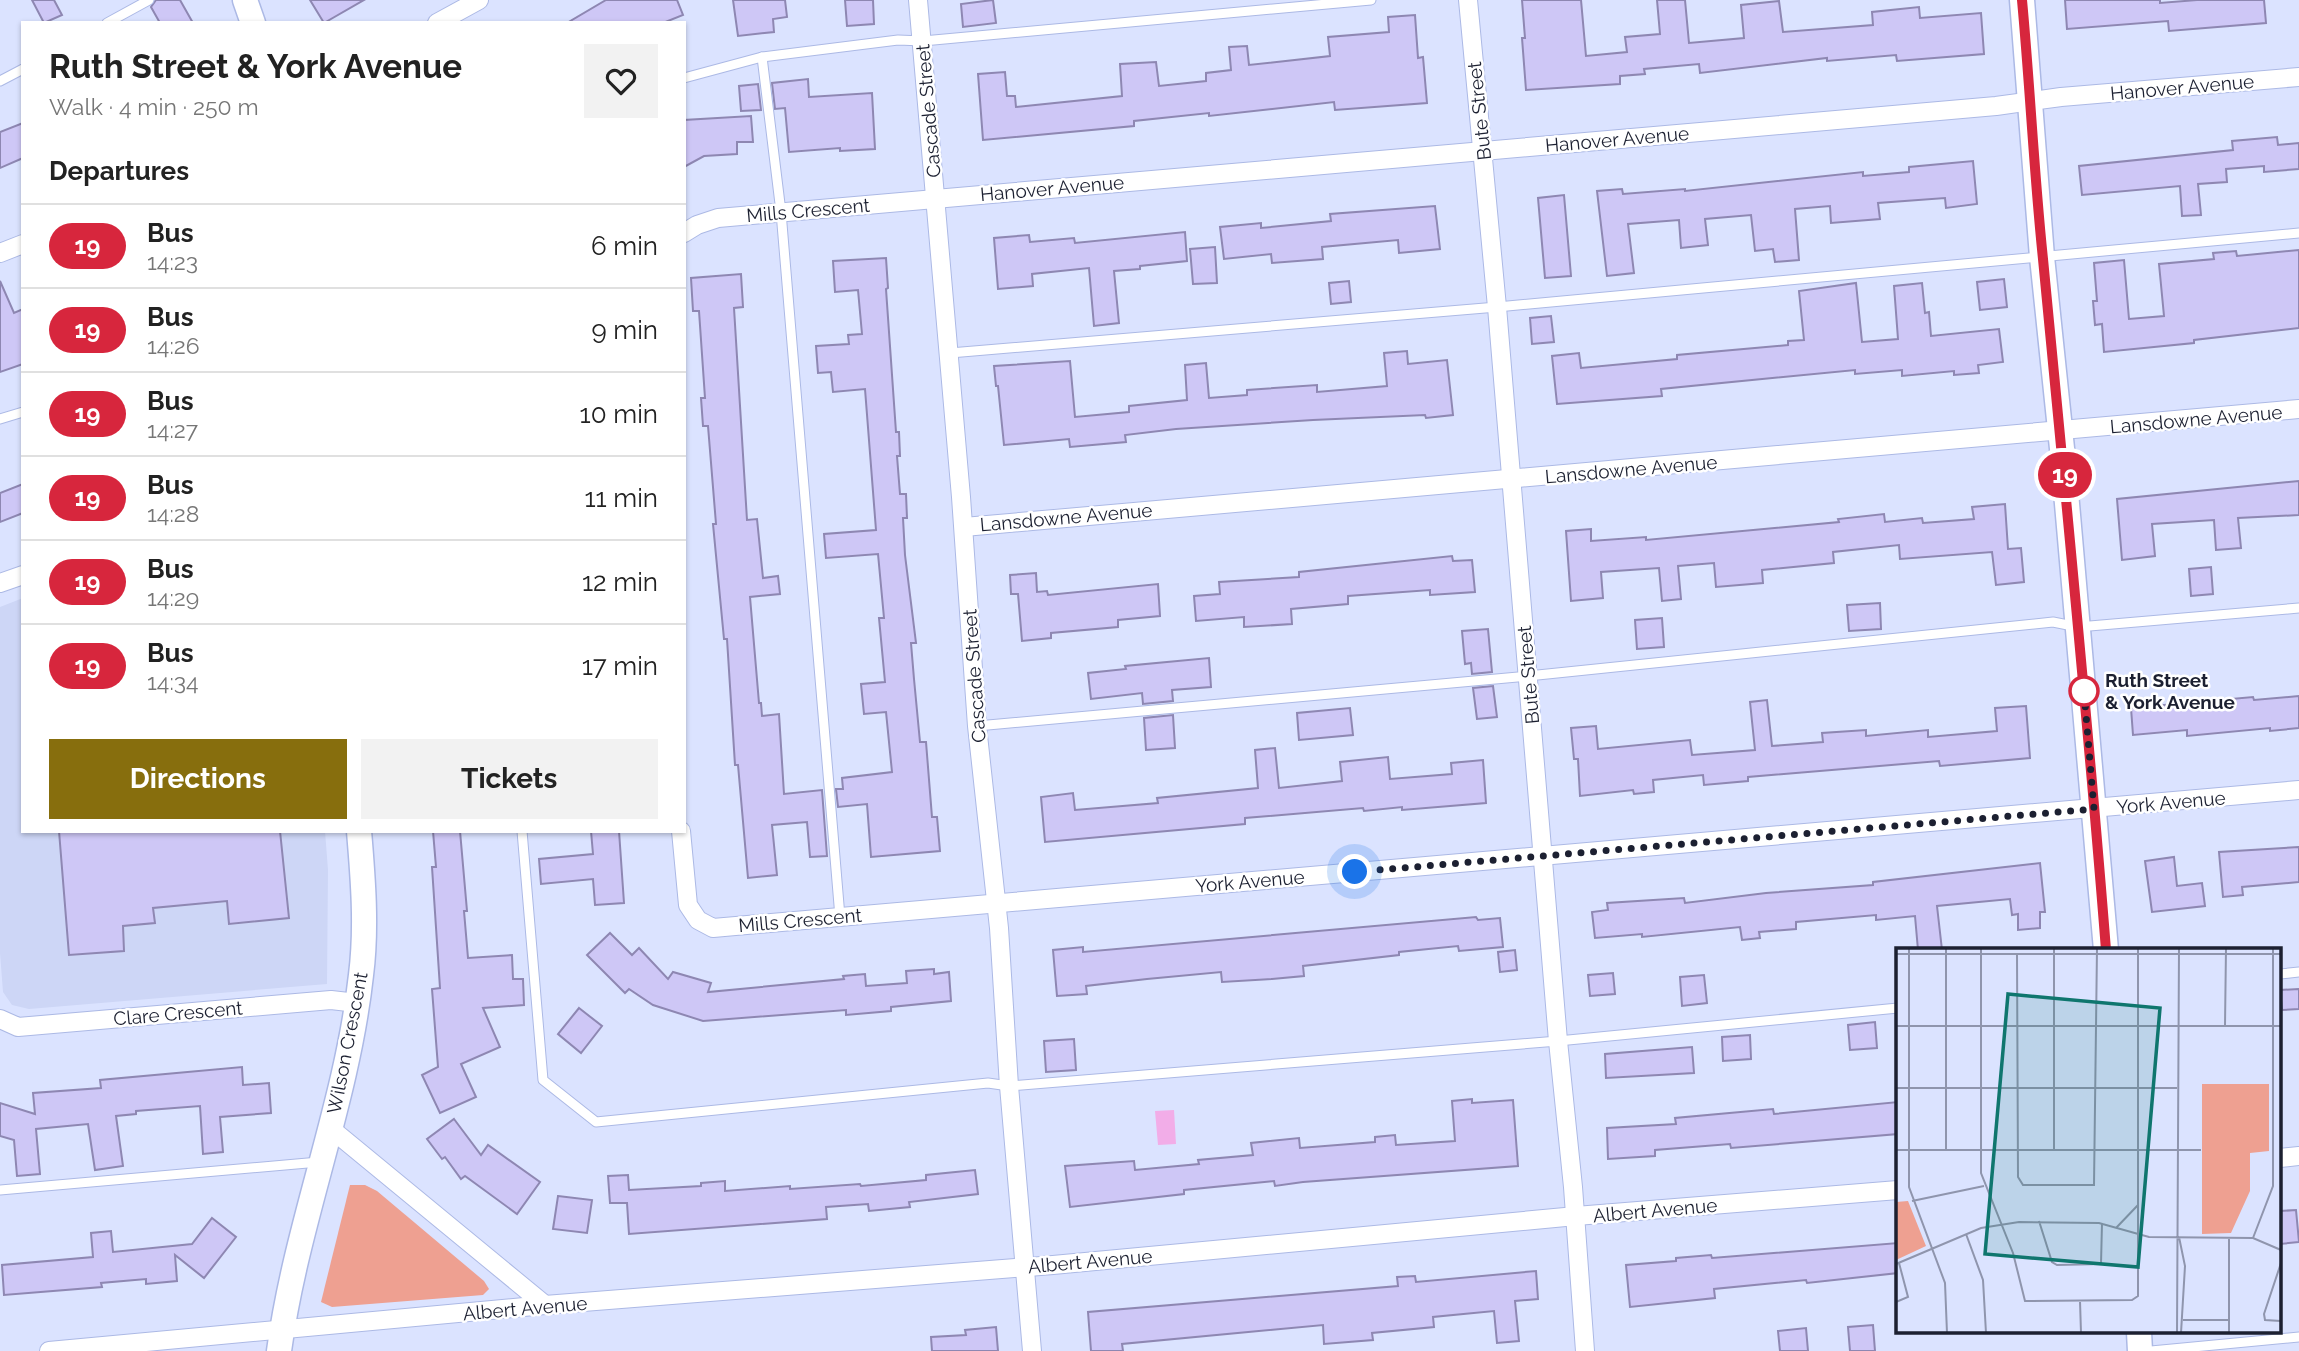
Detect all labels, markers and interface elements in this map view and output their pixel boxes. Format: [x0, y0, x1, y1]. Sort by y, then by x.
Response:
street label: Cascade Street [911, 43, 945, 179]
button: heart [584, 44, 658, 118]
text: Ruth Street & York Avenue [49, 47, 462, 86]
street label: Bute Street [1463, 60, 1495, 161]
street label: Hanover Avenue [2109, 70, 2255, 104]
text: Walk · 4 min · 250 m [49, 93, 259, 120]
street label: Hanover Avenue [1544, 122, 1690, 156]
text: Departures [49, 156, 189, 186]
street label: Hanover Avenue [979, 171, 1125, 205]
street label: Mills Crescent [745, 194, 871, 226]
text: Bus [147, 218, 194, 248]
text: 19 [75, 231, 101, 260]
text: 6 min [591, 231, 658, 261]
text: 14:23 [147, 248, 198, 275]
text: Bus [147, 302, 194, 332]
text: 19 [75, 315, 101, 344]
text: 9 min [591, 315, 658, 345]
text: 14:26 [147, 332, 200, 359]
text: Bus [147, 386, 194, 416]
text: 19 [75, 399, 101, 428]
text: 10 min [580, 399, 658, 429]
street label: Lansdowne Avenue [2109, 400, 2283, 438]
text: 14:27 [147, 416, 198, 443]
street label: Lansdowne Avenue [1544, 450, 1718, 488]
line badge: 19 [2034, 452, 2096, 498]
text: 19 [2052, 460, 2078, 489]
text: Bus [147, 470, 194, 500]
text: 19 [75, 483, 101, 512]
text: 11 min [584, 483, 658, 513]
street label: Lansdowne Avenue [979, 498, 1153, 536]
text: 14:28 [147, 500, 199, 527]
text: Bus [147, 554, 194, 584]
text: 19 [75, 567, 101, 596]
text: 12 min [582, 567, 658, 597]
text: 14:29 [147, 584, 199, 611]
street label: Cascade Street [958, 608, 990, 744]
street label: Bute Street [1513, 624, 1543, 725]
text: Bus [147, 638, 194, 668]
text: 19 [75, 651, 101, 680]
text: 17 min [582, 651, 658, 681]
text: 14:34 [147, 668, 199, 695]
place label: Ruth Street & York Avenue [2105, 669, 2235, 713]
marker: Ruth Street & York Avenue [2069, 676, 2099, 706]
button: Directions [49, 739, 347, 819]
button: Tickets [361, 739, 658, 819]
street label: York Avenue [2115, 786, 2227, 818]
your location [1337, 854, 1372, 889]
street label: York Avenue [1194, 865, 1306, 897]
street label: Mills Crescent [737, 904, 863, 936]
inset map [1896, 948, 2282, 1334]
street label: Wilson Crescent [322, 970, 372, 1116]
street label: Clare Crescent [113, 996, 244, 1030]
street label: Albert Avenue [1592, 1194, 1718, 1226]
street label: Albert Avenue [1027, 1245, 1153, 1277]
street label: Albert Avenue [462, 1292, 588, 1324]

